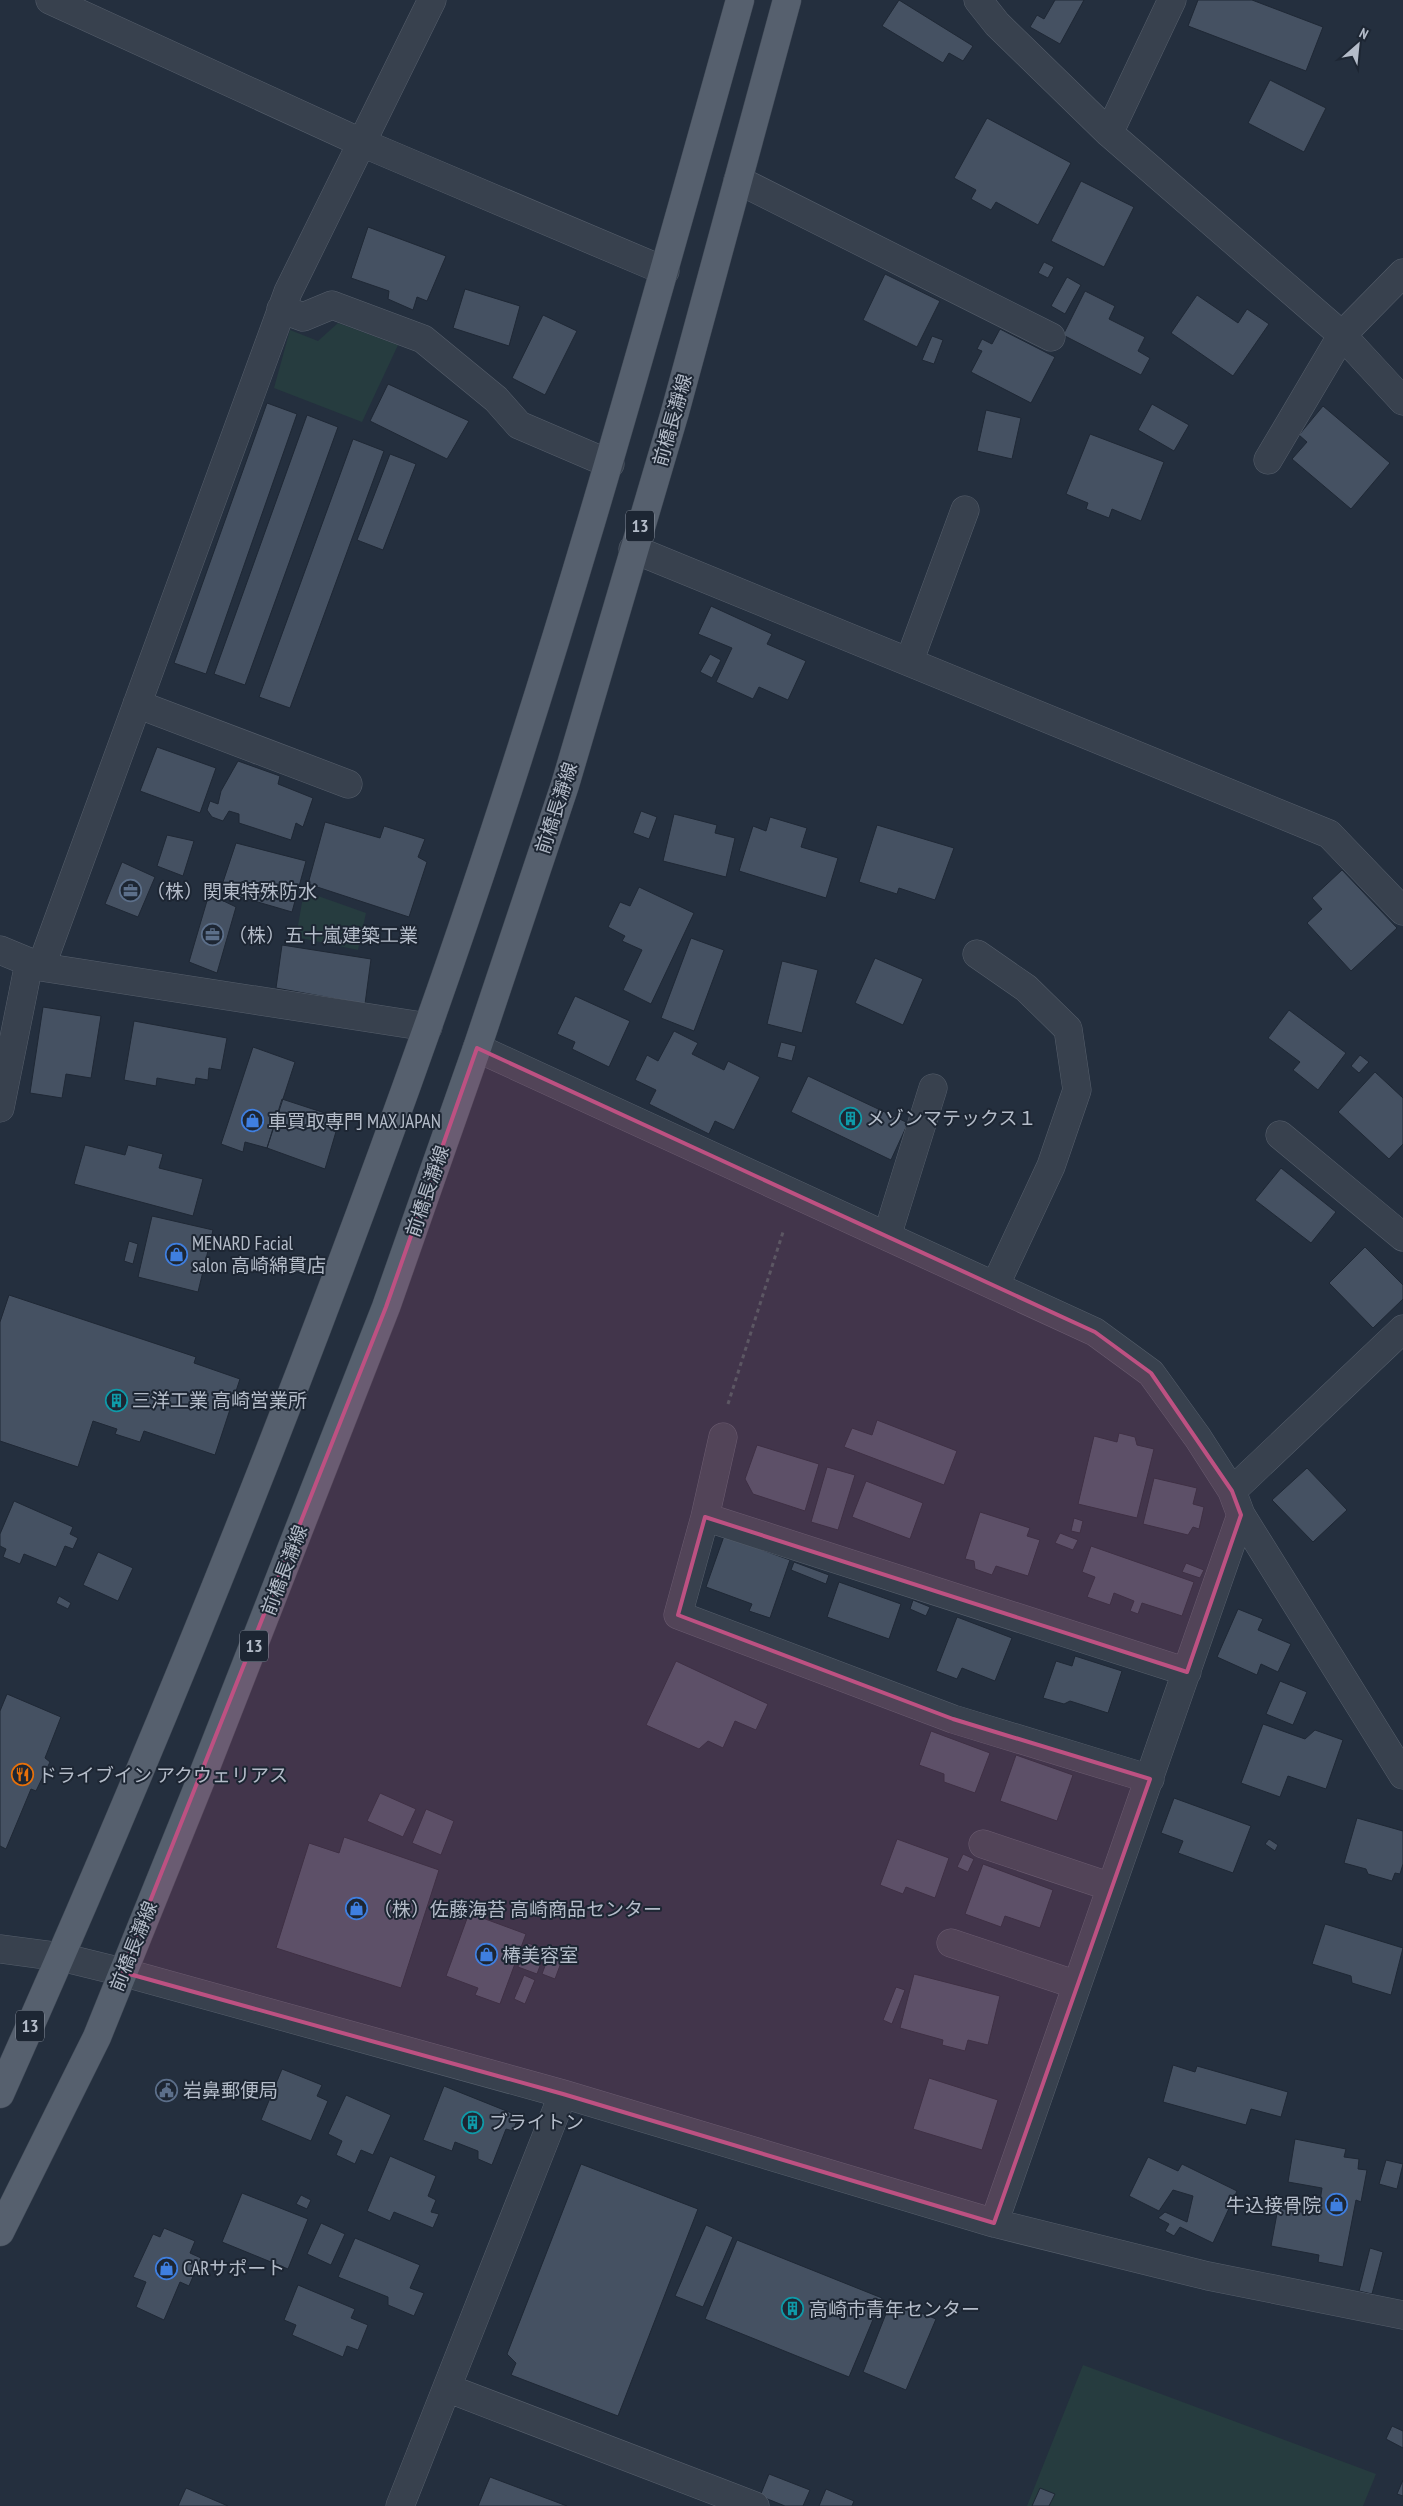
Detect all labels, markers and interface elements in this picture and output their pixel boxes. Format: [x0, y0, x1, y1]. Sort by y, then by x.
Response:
north arrow [1333, 20, 1383, 70]
text: N [1356, 24, 1371, 43]
street label: 前橋長瀞線 [647, 371, 697, 469]
road number: 13 [626, 511, 654, 542]
street label: 前橋長瀞線 [530, 759, 582, 857]
office icon: （株）関東特殊防水 [118, 879, 142, 903]
place label: （株）関東特殊防水 [146, 879, 317, 903]
office icon: （株）五十嵐建築工業 [200, 923, 224, 947]
place label: （株）五十嵐建築工業 [228, 923, 418, 947]
building icon: メゾンマテックス１ [838, 1106, 862, 1130]
place label: メゾンマテックス１ [866, 1106, 1036, 1130]
shop icon: 車買取専門 MAX JAPAN [240, 1109, 264, 1133]
place label: 車買取専門 MAX JAPAN [268, 1109, 441, 1133]
street label: 前橋長瀞線 [400, 1142, 454, 1240]
place label: MENARD Facial salon 高崎綿貫店 [192, 1231, 326, 1277]
shop icon: MENARD Facial salon 高崎綿貫店 [164, 1242, 188, 1266]
building icon: 三洋工業 高崎営業所 [104, 1388, 128, 1412]
place label: 三洋工業 高崎営業所 [132, 1388, 307, 1412]
street label: 前橋長瀞線 [256, 1521, 312, 1619]
road number: 13 [240, 1630, 268, 1662]
restaurant icon: ドライブイン アクウェリアス [10, 1763, 34, 1787]
place label: ドライブイン アクウェリアス [38, 1763, 288, 1787]
street label: 前橋長瀞線 [104, 1897, 162, 1995]
shop icon: （株）佐藤海苔 高崎商品センター [345, 1897, 369, 1921]
place label: （株）佐藤海苔 高崎商品センター [373, 1897, 662, 1921]
shop icon: 椿美容室 [474, 1943, 498, 1967]
place label: 椿美容室 [502, 1943, 578, 1967]
road number: 13 [16, 2010, 44, 2042]
public building icon: 岩鼻郵便局 [155, 2078, 179, 2102]
place label: 岩鼻郵便局 [183, 2078, 278, 2102]
building icon: ブライトン [461, 2110, 485, 2134]
place label: ブライトン [489, 2110, 584, 2134]
place label: 牛込接骨院 [1226, 2193, 1321, 2217]
shop icon: 牛込接骨院 [1325, 2193, 1349, 2217]
shop icon: CARサポート [155, 2256, 179, 2280]
place label: CARサポート [183, 2256, 285, 2280]
building icon: 高崎市青年センター [781, 2297, 805, 2321]
place label: 高崎市青年センター [809, 2297, 980, 2321]

